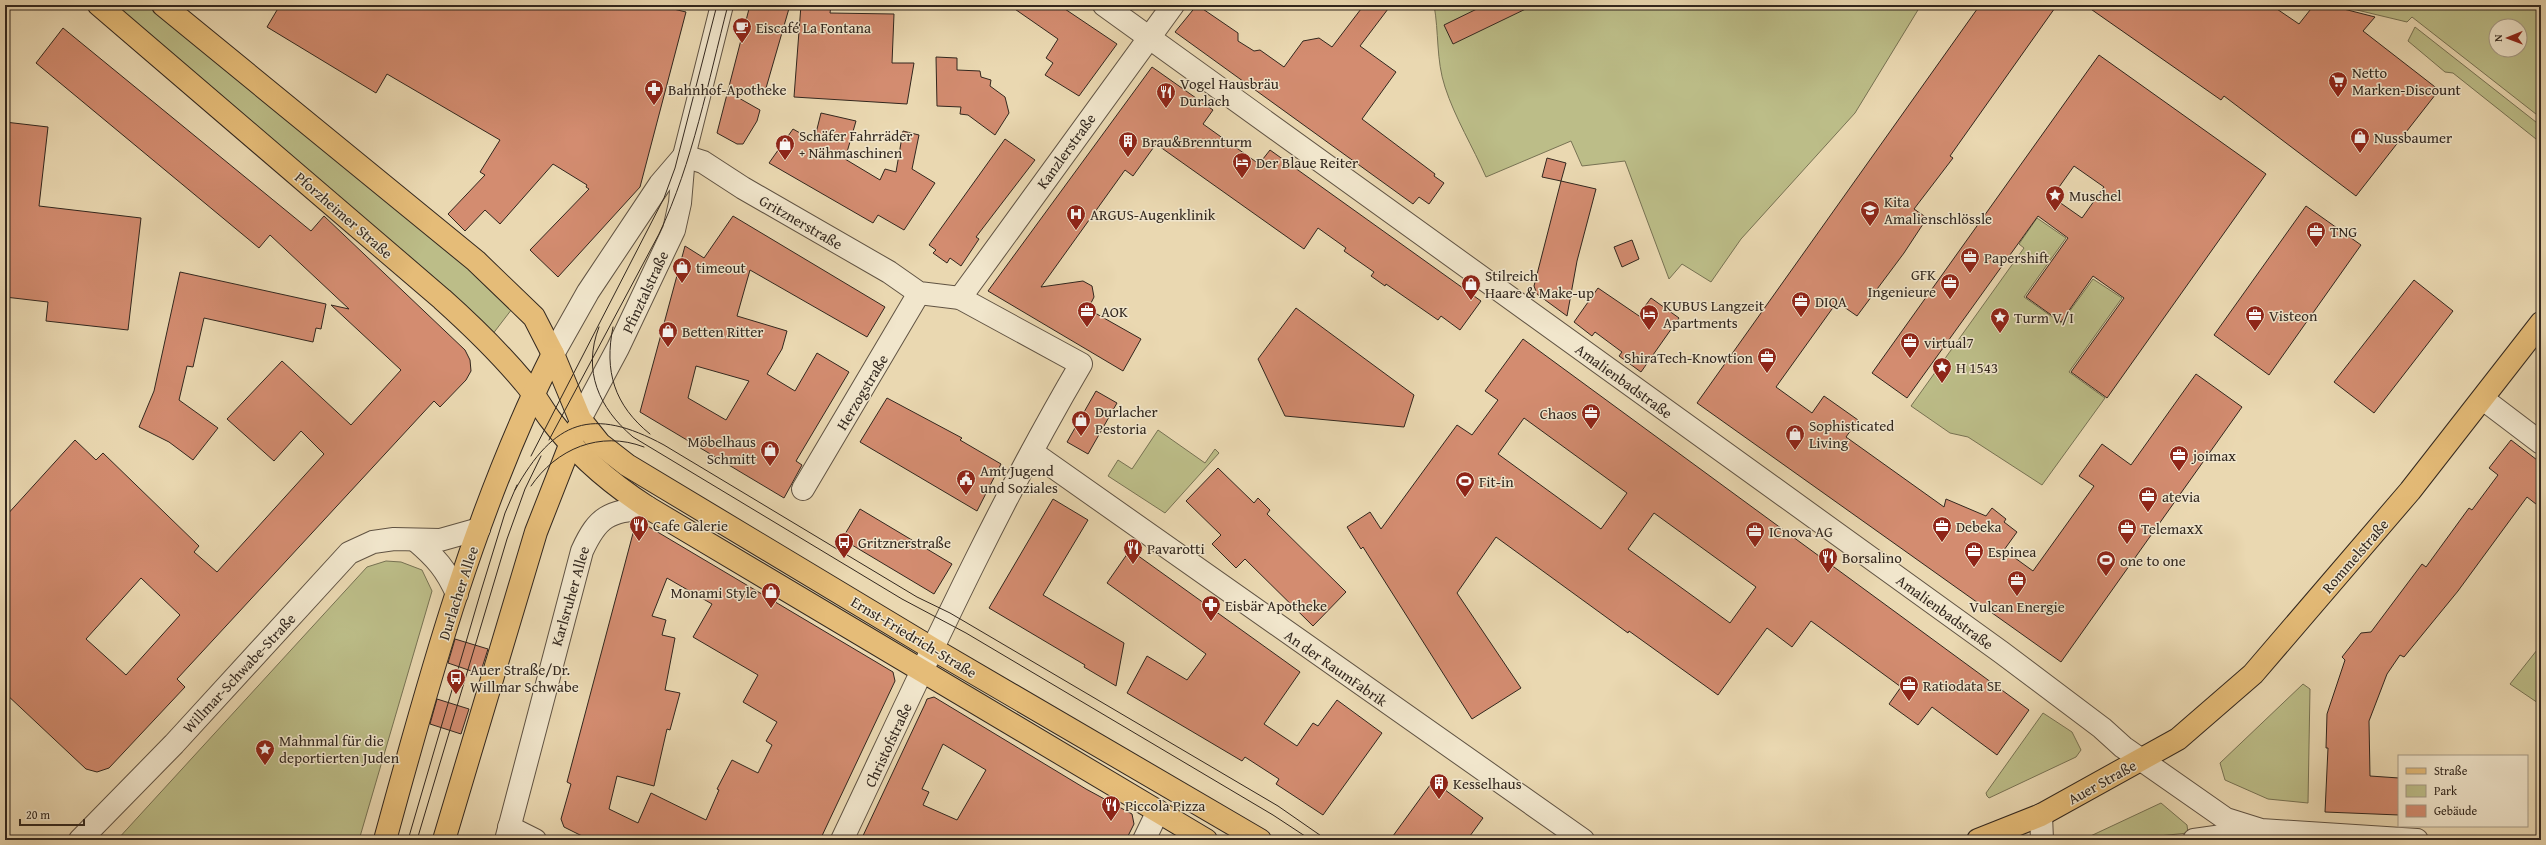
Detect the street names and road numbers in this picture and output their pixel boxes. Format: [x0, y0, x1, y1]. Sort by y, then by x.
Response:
street label: Kanzlerstraße [1031, 109, 1101, 193]
street label: Pforzheimer Straße [291, 167, 397, 263]
street label: Gritznerstraße [756, 190, 846, 254]
street label: Pfinztalstraße [617, 247, 673, 337]
street label: Amalienbadstraße [1571, 339, 1677, 423]
street label: Herzogstraße [831, 350, 893, 434]
street label: Rommelstraße [2317, 514, 2393, 598]
street label: Durlacher Allee [433, 543, 483, 643]
street label: Karlsruher Allee [546, 544, 594, 648]
street label: Amalienbadstraße [1892, 570, 1998, 654]
street label: Ernst-Friedrich-Straße [847, 591, 981, 683]
street label: Willmar-Schwabe-Straße [178, 608, 300, 738]
street label: An der RaumFabrik [1280, 625, 1392, 712]
street label: Christofstraße [859, 699, 917, 791]
street label: Auer Straße [2064, 755, 2140, 809]

